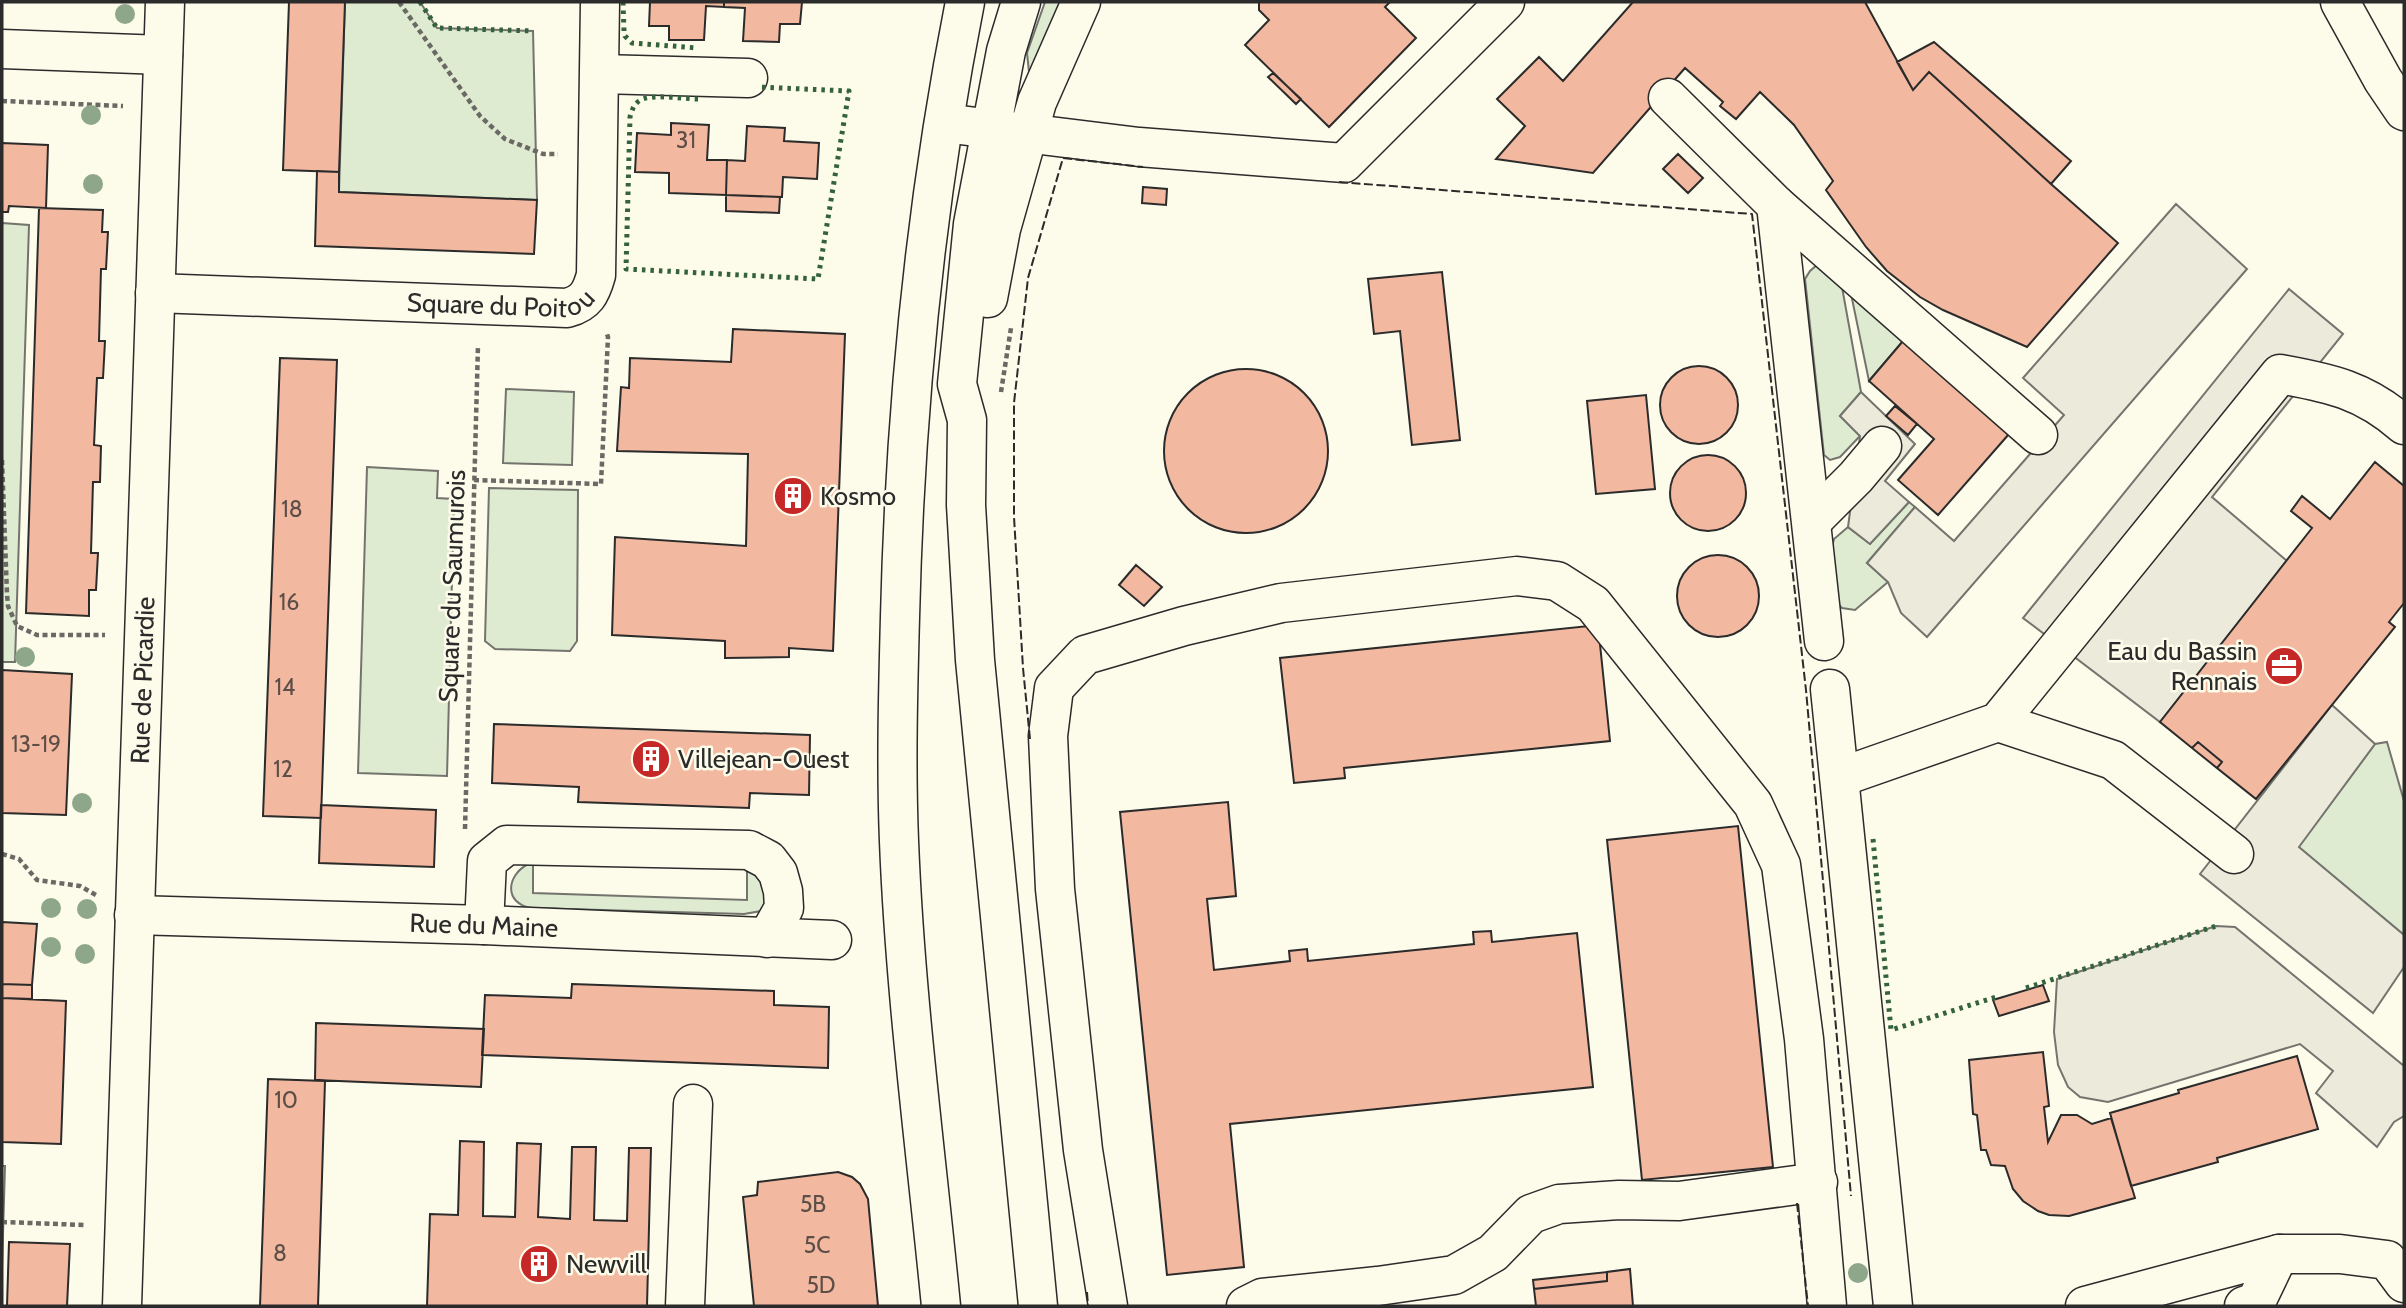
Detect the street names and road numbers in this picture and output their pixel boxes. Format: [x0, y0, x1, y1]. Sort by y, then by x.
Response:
street label: Square du Poitou [406, 282, 601, 324]
street label: Square du Saumurois [432, 469, 472, 703]
street label: Rue de Picardie [124, 596, 161, 765]
street label: Rue du Maine [409, 907, 559, 944]

